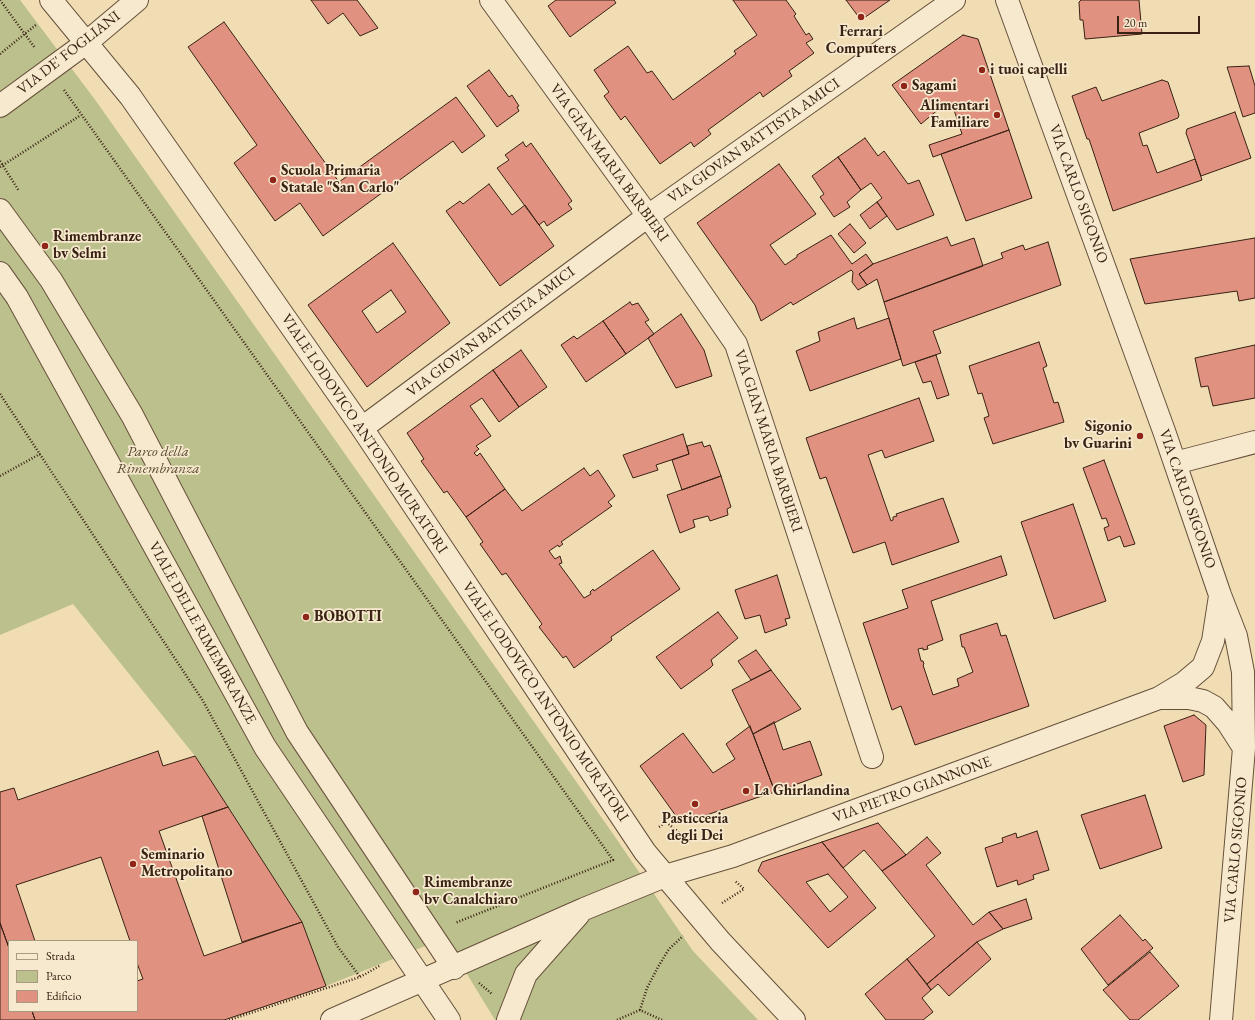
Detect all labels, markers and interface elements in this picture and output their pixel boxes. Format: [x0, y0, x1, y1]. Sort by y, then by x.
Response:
street label: VIA DE' FOGLIANI [14, 7, 124, 99]
scale bar [1119, 8, 1202, 34]
marker: Ferrari Computers [856, 12, 866, 22]
text: 20 m [1124, 15, 1147, 31]
place label: Ferrari Computers [826, 23, 896, 58]
place label: i tuoi capelli [990, 61, 1067, 79]
marker: i tuoi capelli [977, 65, 987, 75]
street label: VIA GIOVAN BATTISTA AMICI [665, 75, 843, 207]
place label: Sagami [912, 77, 957, 95]
street label: VIA GIAN MARIA BARBIERI [546, 80, 672, 246]
marker: Sagami [899, 81, 909, 91]
place label: Alimentari Familiare [920, 97, 989, 132]
marker: Alimentari Familiare [992, 110, 1002, 120]
street label: VIA CARLO SIGONIO [1045, 122, 1111, 266]
place label: Scuola Primaria Statale "San Carlo" [281, 162, 399, 197]
marker: Scuola Primaria Statale "San Carlo" [268, 175, 278, 185]
place label: Rimembranze bv Selmi [53, 228, 141, 263]
marker: Rimembranze bv Selmi [40, 241, 50, 251]
street label: VIA GIOVAN BATTISTA AMICI [403, 263, 579, 401]
street label: VIALE LODOVICO ANTONIO MURATORI [277, 311, 451, 557]
street label: VIA GIAN MARIA BARBIERI [730, 347, 806, 535]
place label: Sigonio bv Guarini [1064, 418, 1132, 453]
street label: VIA CARLO SIGONIO [1155, 427, 1219, 571]
marker: Sigonio bv Guarini [1135, 431, 1145, 441]
park label: Parco della Rimembranza [116, 443, 200, 478]
street label: VIALE DELLE RIMEMBRANZE [144, 539, 260, 727]
street label: VIALE LODOVICO ANTONIO MURATORI [458, 579, 632, 825]
place label: BOBOTTI [314, 608, 382, 626]
marker: BOBOTTI [301, 612, 311, 622]
street label: VIA PIETRO GIANNONE [830, 753, 994, 827]
street label: VIA CARLO SIGONIO [1221, 776, 1251, 924]
place label: La Ghirlandina [754, 782, 850, 800]
marker: La Ghirlandina [741, 786, 751, 796]
marker: Pasticceria degli Dei [690, 799, 700, 809]
place label: Pasticceria degli Dei [662, 810, 728, 845]
place label: Seminario Metropolitano [141, 846, 232, 881]
marker: Seminario Metropolitano [128, 859, 138, 869]
place label: Rimembranze bv Canalchiaro [424, 874, 518, 909]
marker: Rimembranze bv Canalchiaro [411, 887, 421, 897]
legend [8, 940, 138, 1012]
text: Strada [46, 948, 75, 964]
text: Parco [46, 968, 71, 984]
text: Edificio [46, 988, 81, 1004]

